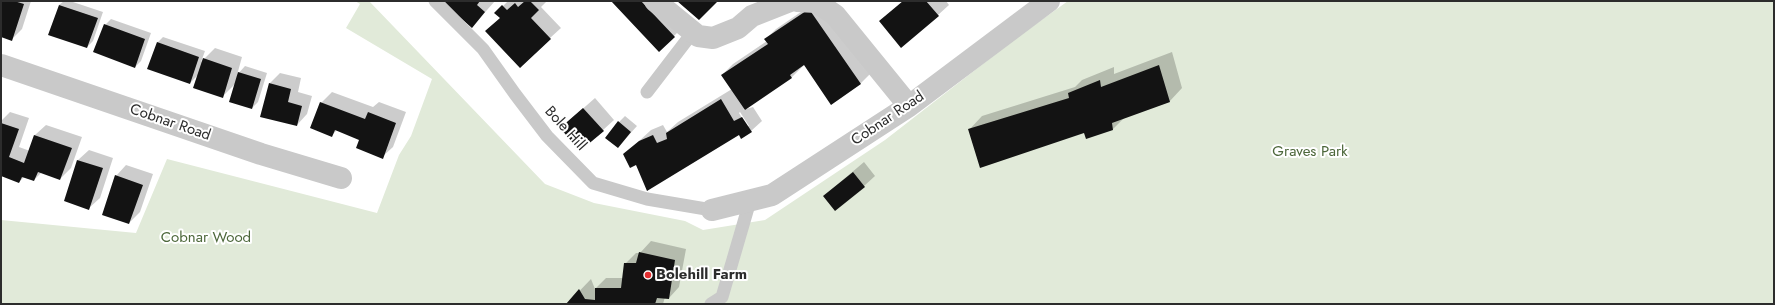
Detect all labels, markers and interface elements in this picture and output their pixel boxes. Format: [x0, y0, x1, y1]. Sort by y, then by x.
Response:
street label: Cobnar Road [848, 88, 928, 150]
street label: Cobnar Road [127, 101, 213, 145]
street label: Bole Hill [540, 103, 590, 155]
park label: Graves Park [1272, 143, 1348, 161]
park label: Cobnar Wood [161, 229, 251, 247]
place label: Bolehill Farm [656, 266, 747, 284]
marker: Bolehill Farm [643, 270, 653, 280]

